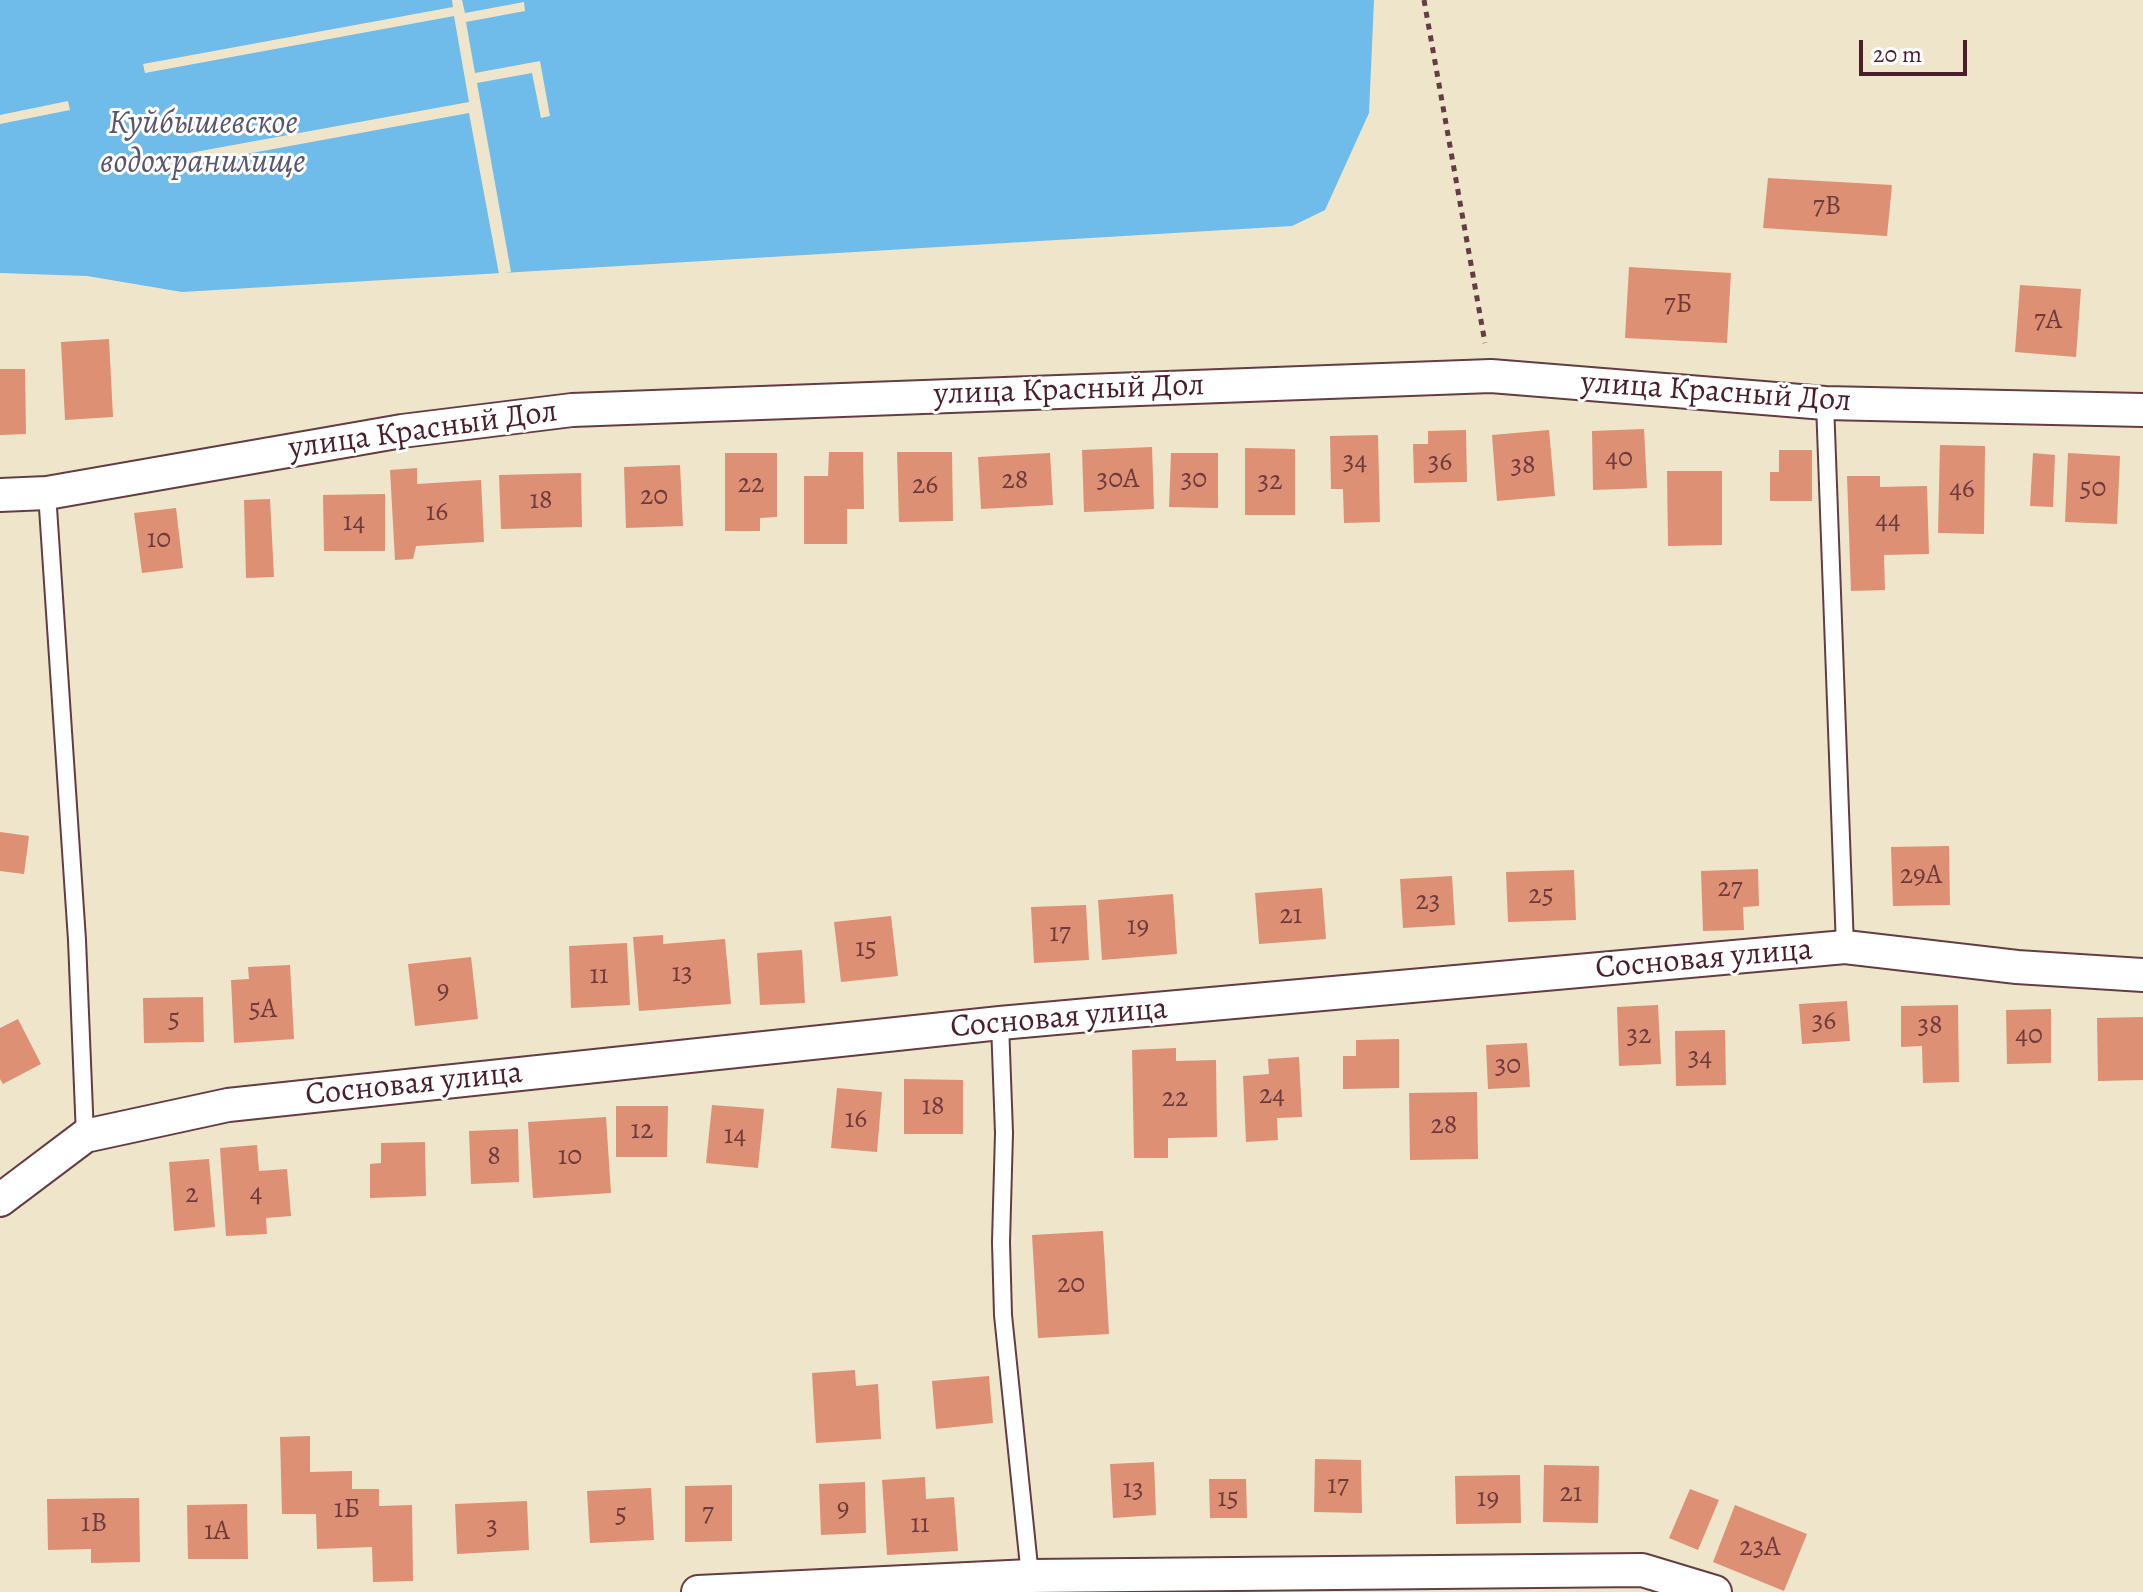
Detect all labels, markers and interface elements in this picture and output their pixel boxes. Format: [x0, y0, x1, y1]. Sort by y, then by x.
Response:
scale bar [1863, 24, 1971, 74]
text: 20 m [1873, 38, 1922, 70]
water label: Куйбышевское водохранилище [100, 105, 306, 184]
house number: 7В [1813, 190, 1841, 224]
house number: 7Б [1664, 288, 1692, 322]
house number: 7А [2034, 304, 2062, 338]
street label: улица Красный Дол [1580, 364, 1852, 422]
street label: улица Красный Дол [933, 367, 1205, 415]
street label: улица Красный Дол [286, 393, 560, 469]
house number: 40 [1605, 442, 1633, 476]
house number: 34 [1343, 445, 1367, 479]
house number: 36 [1428, 446, 1452, 480]
house number: 38 [1510, 449, 1536, 483]
house number: 30А [1097, 463, 1139, 497]
house number: 30 [1181, 463, 1207, 497]
house number: 28 [1002, 464, 1028, 498]
house number: 32 [1258, 465, 1282, 499]
house number: 22 [738, 468, 764, 502]
house number: 26 [912, 469, 938, 503]
house number: 50 [2080, 472, 2106, 506]
house number: 46 [1949, 473, 1975, 507]
house number: 20 [640, 480, 668, 514]
house number: 18 [529, 484, 553, 518]
house number: 16 [426, 496, 448, 530]
house number: 44 [1875, 504, 1901, 538]
house number: 14 [343, 506, 365, 540]
house number: 10 [147, 523, 171, 557]
house number: 29А [1900, 859, 1942, 893]
house number: 27 [1717, 872, 1743, 906]
house number: 25 [1528, 879, 1554, 913]
house number: 23 [1416, 885, 1440, 919]
house number: 21 [1280, 899, 1302, 933]
house number: 19 [1127, 910, 1149, 944]
house number: 17 [1049, 917, 1071, 951]
street label: Сосновая улица [1594, 931, 1814, 989]
house number: 15 [855, 932, 877, 966]
house number: 13 [671, 957, 693, 991]
house number: 11 [589, 959, 609, 993]
house number: 9 [437, 974, 449, 1008]
street label: Сосновая улица [949, 990, 1169, 1048]
house number: 5А [249, 993, 277, 1027]
house number: 5 [168, 1003, 180, 1037]
house number: 36 [1812, 1005, 1836, 1039]
house number: 38 [1917, 1009, 1943, 1043]
house number: 32 [1627, 1019, 1651, 1053]
house number: 40 [2015, 1019, 2043, 1053]
house number: 34 [1688, 1041, 1712, 1075]
house number: 30 [1495, 1049, 1521, 1083]
street label: Сосновая улица [304, 1055, 524, 1115]
house number: 24 [1259, 1079, 1285, 1113]
house number: 22 [1162, 1082, 1188, 1116]
house number: 18 [921, 1090, 945, 1124]
house number: 16 [845, 1103, 867, 1137]
house number: 28 [1431, 1109, 1457, 1143]
house number: 12 [631, 1114, 653, 1148]
house number: 14 [724, 1119, 746, 1153]
house number: 8 [487, 1140, 501, 1174]
house number: 10 [558, 1140, 582, 1174]
house number: 4 [250, 1177, 262, 1211]
house number: 2 [185, 1178, 199, 1212]
house number: 20 [1057, 1268, 1085, 1302]
house number: 17 [1327, 1469, 1349, 1503]
house number: 13 [1122, 1473, 1144, 1507]
house number: 21 [1560, 1477, 1582, 1511]
house number: 15 [1217, 1482, 1239, 1516]
house number: 19 [1477, 1482, 1499, 1516]
house number: 9 [837, 1492, 849, 1526]
house number: 1Б [334, 1493, 360, 1527]
house number: 7 [702, 1497, 714, 1531]
house number: 5 [615, 1498, 627, 1532]
house number: 1В [81, 1507, 107, 1541]
house number: 11 [910, 1508, 930, 1542]
house number: 3 [486, 1510, 498, 1544]
house number: 1А [204, 1515, 230, 1549]
house number: 23А [1739, 1531, 1781, 1565]

